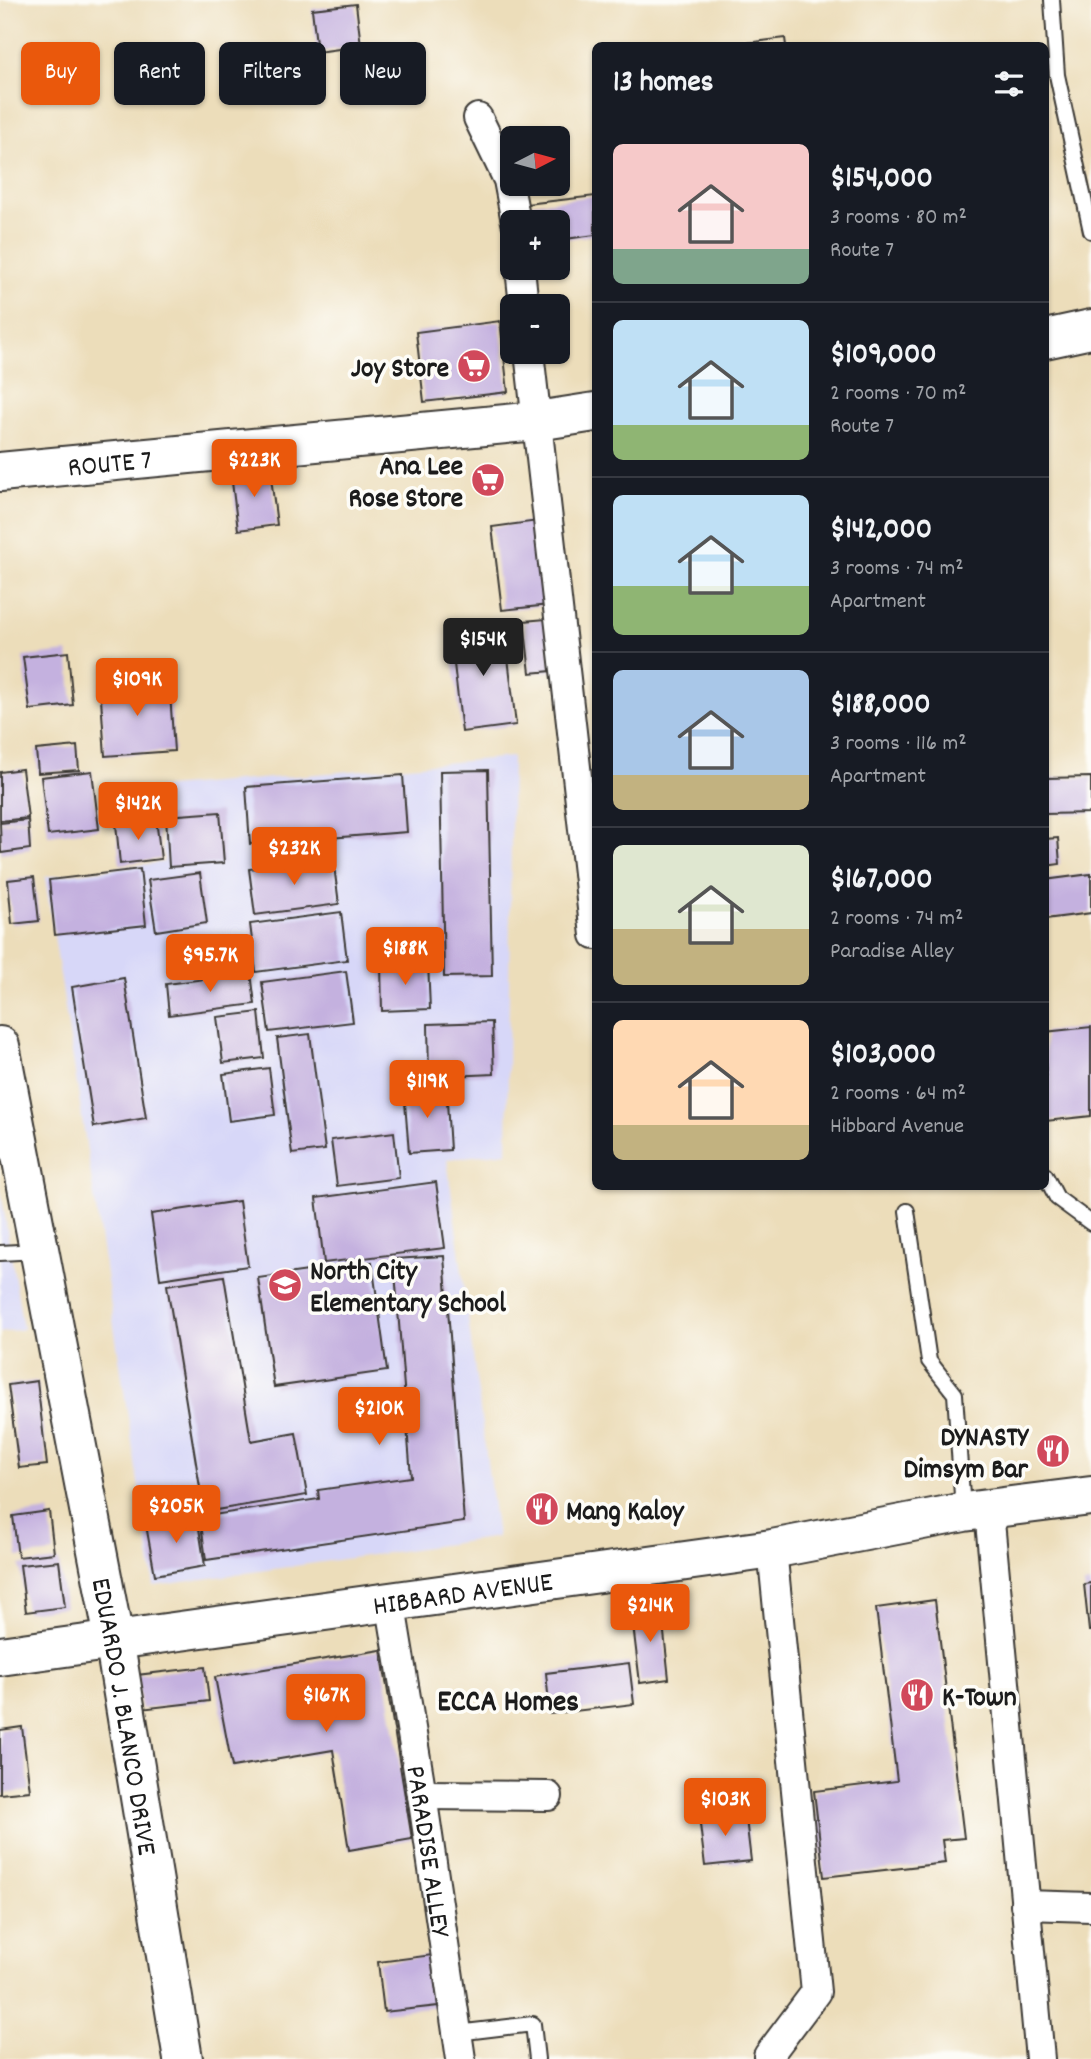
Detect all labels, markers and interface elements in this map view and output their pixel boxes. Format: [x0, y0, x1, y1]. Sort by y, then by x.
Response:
chip: Buy [21, 42, 100, 105]
chip: Rent [114, 42, 205, 105]
chip: Filters [219, 42, 326, 105]
chip: New [340, 42, 426, 105]
text: 13 homes [613, 63, 713, 106]
icon: filters [990, 65, 1028, 103]
north arrow [500, 126, 570, 196]
map controls [500, 126, 570, 364]
text: $154,000 [830, 159, 933, 202]
icon: home [669, 172, 753, 256]
text: 3 rooms · 80 m² [830, 202, 967, 235]
button: + [500, 210, 570, 280]
text: Route 7 [830, 235, 894, 268]
button: − [500, 294, 570, 364]
text: $109,000 [830, 335, 937, 378]
supermarket icon: Joy Store [455, 347, 493, 385]
icon: home [669, 348, 753, 432]
place label: Joy Store [351, 351, 449, 391]
text: 2 rooms · 70 m² [830, 378, 966, 411]
text: Route 7 [830, 411, 894, 444]
pin: $223K [205, 440, 303, 499]
street label: ROUTE 7 [66, 443, 154, 490]
text: $223K [228, 445, 280, 478]
place label: Ana Lee Rose Store [349, 449, 463, 521]
supermarket icon: Ana Lee Rose Store [469, 461, 507, 499]
text: $142,000 [830, 510, 932, 553]
icon: home [669, 523, 753, 607]
text: 3 rooms · 74 m² [830, 553, 964, 586]
text: Apartment [830, 586, 926, 619]
pin: $154K [434, 618, 532, 678]
text: $154K [459, 624, 507, 657]
pin: $109K [88, 658, 186, 718]
text: $109K [112, 664, 162, 697]
text: $188,000 [830, 685, 931, 728]
icon: home [669, 698, 753, 782]
text: 3 rooms · 116 m² [830, 728, 967, 761]
text: Apartment [830, 761, 926, 794]
pin: $142K [89, 782, 187, 842]
text: $142K [115, 788, 161, 821]
pin: $232K [245, 828, 343, 887]
text: $232K [268, 833, 320, 866]
text: $167,000 [830, 860, 933, 903]
icon: home [669, 873, 753, 957]
text: 2 rooms · 74 m² [830, 903, 963, 936]
pin: $188K [356, 928, 454, 987]
text: $188K [382, 933, 428, 966]
pin: $95.7K [153, 934, 267, 994]
text: Paradise Alley [830, 936, 954, 969]
text: $95.7K [182, 940, 238, 973]
text: $103,000 [830, 1035, 936, 1078]
icon: home [669, 1048, 753, 1132]
pin: $119K [378, 1060, 476, 1120]
text: $119K [406, 1066, 448, 1099]
text: 2 rooms · 64 m² [830, 1078, 966, 1111]
text: Hibbard Avenue [830, 1111, 964, 1144]
place label: North City Elementary School [310, 1254, 506, 1326]
school or university icon: North City Elementary School [266, 1266, 304, 1304]
pin: $210K [330, 1388, 428, 1447]
text: $210K [354, 1393, 404, 1426]
place label: DYNASTY Dimsym Bar [904, 1420, 1030, 1492]
restaurant icon: DYNASTY Dimsym Bar [1034, 1432, 1072, 1470]
pin: $205K [127, 1486, 225, 1545]
restaurant icon: Mang Kaloy [523, 1490, 561, 1528]
text: $205K [148, 1491, 204, 1524]
place label: Mang Kaloy [566, 1494, 685, 1534]
street label: HIBBARD AVENUE [371, 1565, 556, 1629]
street label: EDUARDO J. BLANCO DRIVE [78, 1575, 164, 1859]
pin: $214K [601, 1584, 699, 1644]
text: $214K [627, 1590, 673, 1623]
pin: $167K [277, 1674, 375, 1734]
restaurant icon: K-Town [898, 1676, 936, 1714]
text: $167K [302, 1680, 350, 1713]
place label: K-Town [942, 1680, 1017, 1720]
district label: ECCA Homes [437, 1683, 579, 1726]
street label: PARADISE ALLEY [392, 1763, 458, 1941]
pin: $103K [676, 1778, 774, 1838]
text: $103K [700, 1784, 750, 1817]

